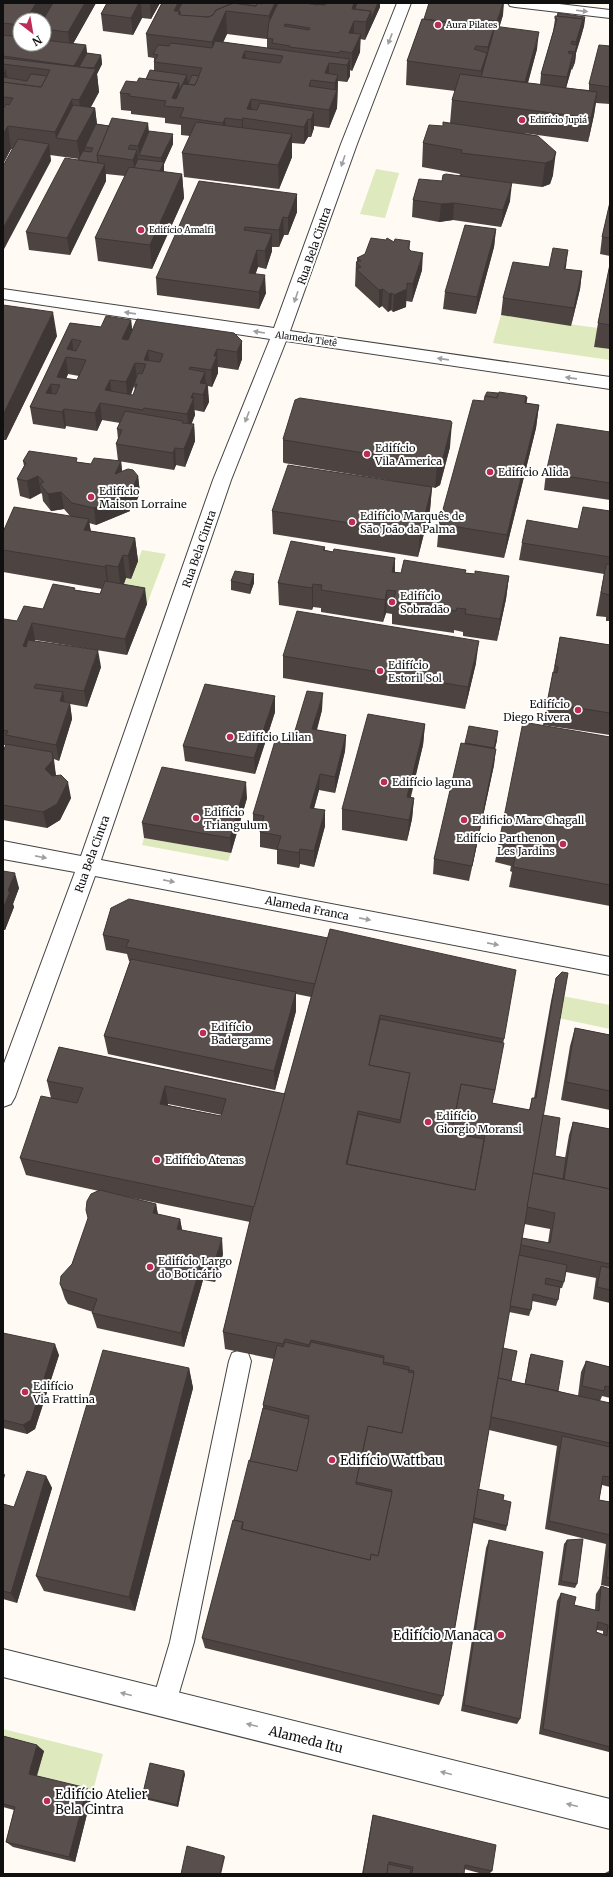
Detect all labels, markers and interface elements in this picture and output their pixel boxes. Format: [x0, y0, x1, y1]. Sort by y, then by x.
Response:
one-way arrow [576, 8, 588, 14]
north arrow [12, 12, 52, 52]
place label: Aura Pilates [445, 19, 498, 30]
marker: Aura Pilates [433, 20, 443, 30]
text: N [30, 32, 44, 49]
one-way arrow [387, 34, 393, 46]
place label: Edifício Jupiá [530, 114, 587, 125]
marker: Edifício Jupiá [517, 115, 527, 125]
one-way arrow [340, 155, 346, 167]
street label: Rua Bela Cintra [294, 205, 334, 287]
place label: Edifício Amalfi [149, 224, 214, 235]
marker: Edifício Amalfi [136, 225, 146, 235]
one-way arrow [292, 291, 298, 303]
one-way arrow [124, 310, 136, 316]
one-way arrow [253, 329, 265, 335]
street label: Alameda Tietê [273, 329, 338, 348]
one-way arrow [437, 356, 449, 362]
one-way arrow [565, 375, 577, 381]
one-way arrow [244, 412, 250, 424]
place label: Edifício Vila America [374, 441, 442, 468]
marker: Edifício Vila America [362, 449, 372, 459]
place label: Edifício Alida [498, 465, 569, 479]
marker: Edifício Alida [485, 467, 495, 477]
place label: Edifício Maison Lorraine [99, 484, 187, 511]
marker: Edifício Maison Lorraine [86, 492, 96, 502]
street label: Rua Bela Cintra [179, 508, 219, 590]
place label: Edifício Marquês de São João da Palma [360, 509, 464, 536]
marker: Edifício Marquês de São João da Palma [347, 517, 357, 527]
place label: Edifício Sobradão [400, 589, 450, 616]
marker: Edifício Sobradão [387, 597, 397, 607]
place label: Edifício Estoril Sol [388, 658, 443, 685]
marker: Edifício Estoril Sol [375, 666, 385, 676]
place label: Edifício Diego Rivera [503, 697, 571, 724]
marker: Edifício Diego Rivera [573, 705, 583, 715]
place label: Edifício Lilian [238, 730, 312, 744]
marker: Edifício Lilian [225, 732, 235, 742]
place label: Edifício laguna [392, 775, 471, 789]
marker: Edifício laguna [379, 777, 389, 787]
place label: Edifício Triangulum [204, 805, 268, 832]
street label: Rua Bela Cintra [72, 813, 112, 894]
marker: Edifício Triangulum [191, 813, 201, 823]
place label: Edificio Marc Chagall [472, 813, 585, 827]
marker: Edificio Marc Chagall [459, 815, 469, 825]
place label: Edifício Parthenon Les Jardins [456, 831, 556, 858]
marker: Edifício Parthenon Les Jardins [558, 839, 568, 849]
one-way arrow [35, 854, 48, 860]
one-way arrow [163, 879, 175, 885]
street label: Alameda Franca [263, 893, 350, 923]
one-way arrow [359, 916, 372, 922]
one-way arrow [487, 941, 499, 947]
place label: Edifício Badergame [211, 1020, 271, 1047]
marker: Edifício Badergame [198, 1028, 208, 1038]
place label: Edifício Giorgio Moransi [436, 1109, 522, 1136]
marker: Edifício Giorgio Moransi [423, 1117, 433, 1127]
place label: Edifício Atenas [165, 1153, 244, 1167]
marker: Edifício Atenas [152, 1155, 162, 1165]
place label: Edifício Largo do Boticário [158, 1254, 232, 1281]
marker: Edifício Largo do Boticário [145, 1262, 155, 1272]
place label: Edifício Via Frattina [32, 1379, 95, 1406]
marker: Edifício Via Frattina [20, 1387, 30, 1397]
place label: Edifício Wattbau [340, 1452, 443, 1469]
marker: Edifício Wattbau [327, 1455, 337, 1465]
place label: Edifício Manaca [393, 1627, 493, 1644]
marker: Edifício Manaca [496, 1630, 506, 1640]
one-way arrow [120, 1691, 132, 1697]
one-way arrow [246, 1722, 258, 1728]
street label: Alameda Itu [266, 1722, 345, 1757]
one-way arrow [440, 1770, 452, 1776]
place label: Edifício Atelier Bela Cintra [55, 1786, 147, 1818]
marker: Edifício Atelier Bela Cintra [42, 1796, 52, 1806]
one-way arrow [566, 1801, 578, 1807]

